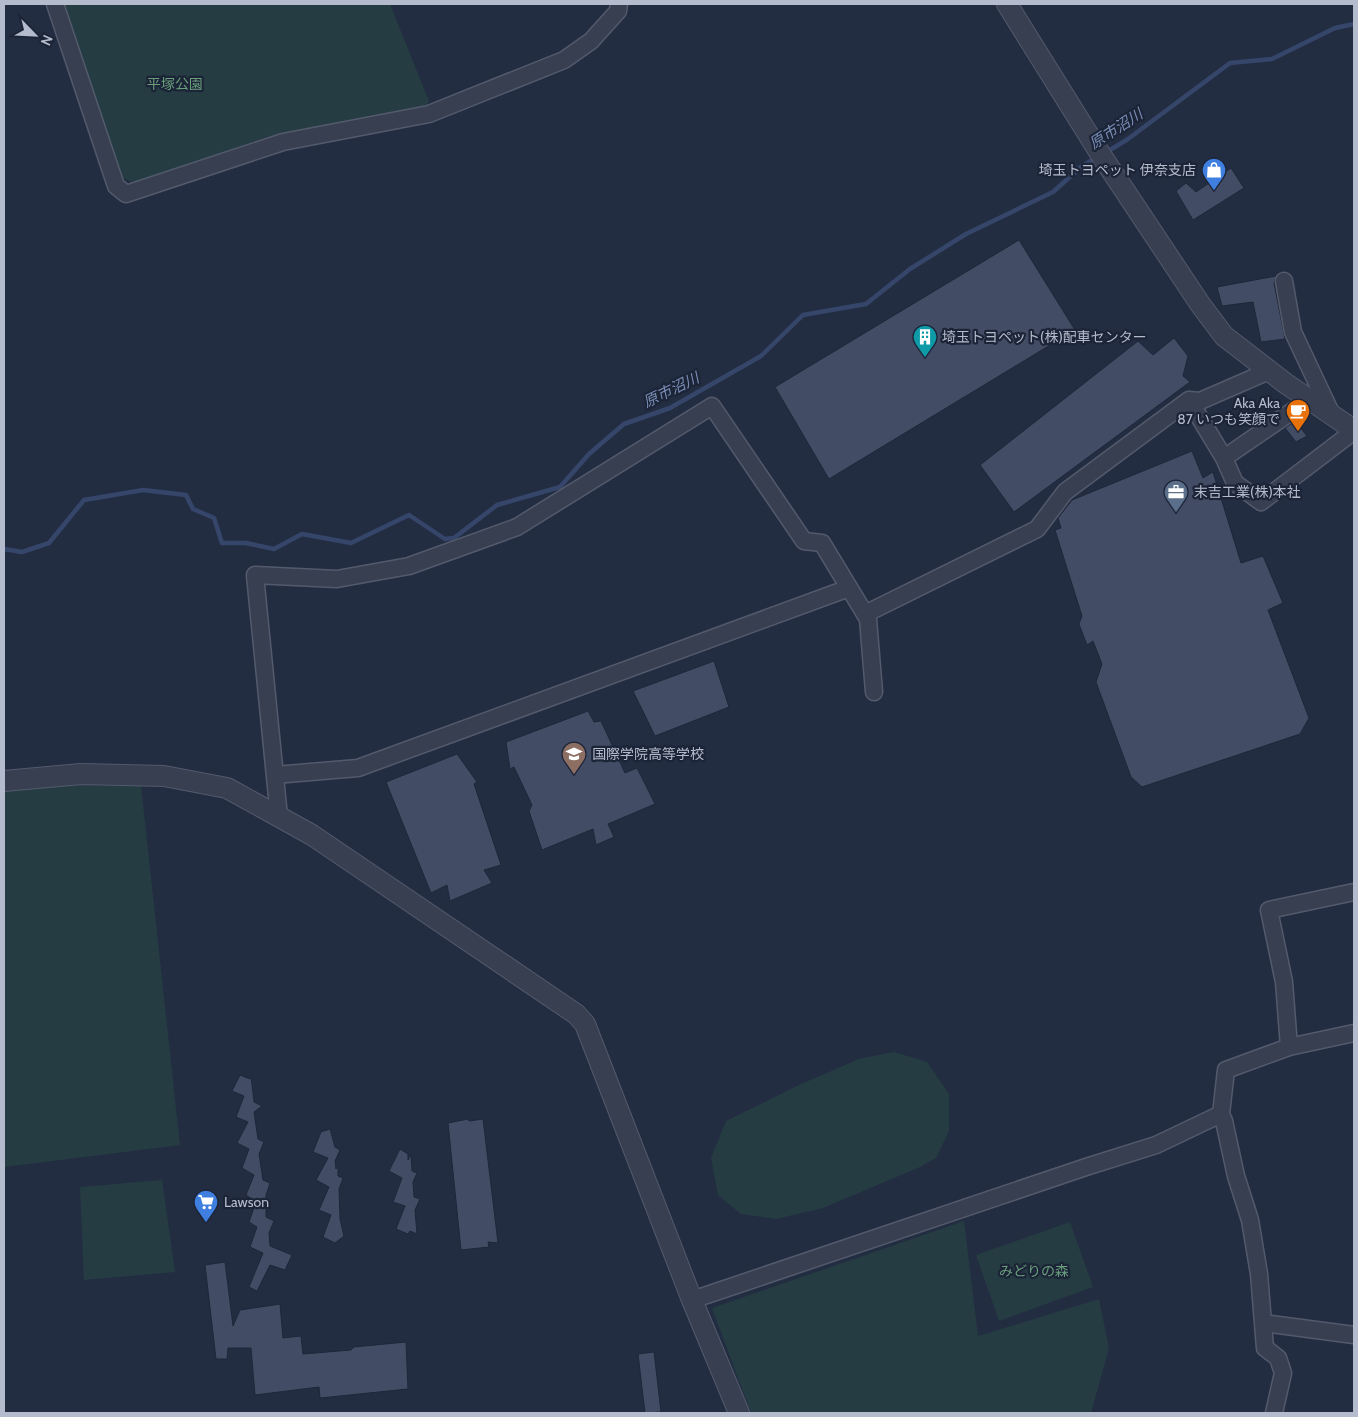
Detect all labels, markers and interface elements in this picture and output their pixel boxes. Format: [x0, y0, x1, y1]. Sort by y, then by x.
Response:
north arrow [10, 10, 60, 60]
text: N [37, 32, 57, 48]
park label: 平塚公園 [147, 75, 203, 93]
water label: 原市沼川 [1086, 104, 1148, 153]
shop icon: 埼玉トヨペット 伊奈支店 [1201, 157, 1227, 191]
place label: 埼玉トヨペット 伊奈支店 [1039, 161, 1196, 179]
building icon: 埼玉トヨペット(株)配車センター [912, 324, 938, 358]
place label: 埼玉トヨペット(株)配車センター [942, 328, 1147, 346]
water label: 原市沼川 [640, 368, 704, 411]
place label: Aka Aka 87 いつも笑顔で [1177, 394, 1280, 428]
cafe icon: Aka Aka 87 いつも笑顔で [1285, 398, 1311, 432]
office icon: 末吉工業(株)本社 [1163, 479, 1189, 513]
place label: 末吉工業(株)本社 [1194, 483, 1301, 501]
school or university icon: 国際学院高等学校 [561, 741, 587, 775]
place label: 国際学院高等学校 [592, 745, 704, 763]
supermarket icon: Lawson [193, 1189, 219, 1223]
place label: Lawson [224, 1193, 269, 1211]
park label: みどりの森 [999, 1262, 1069, 1280]

